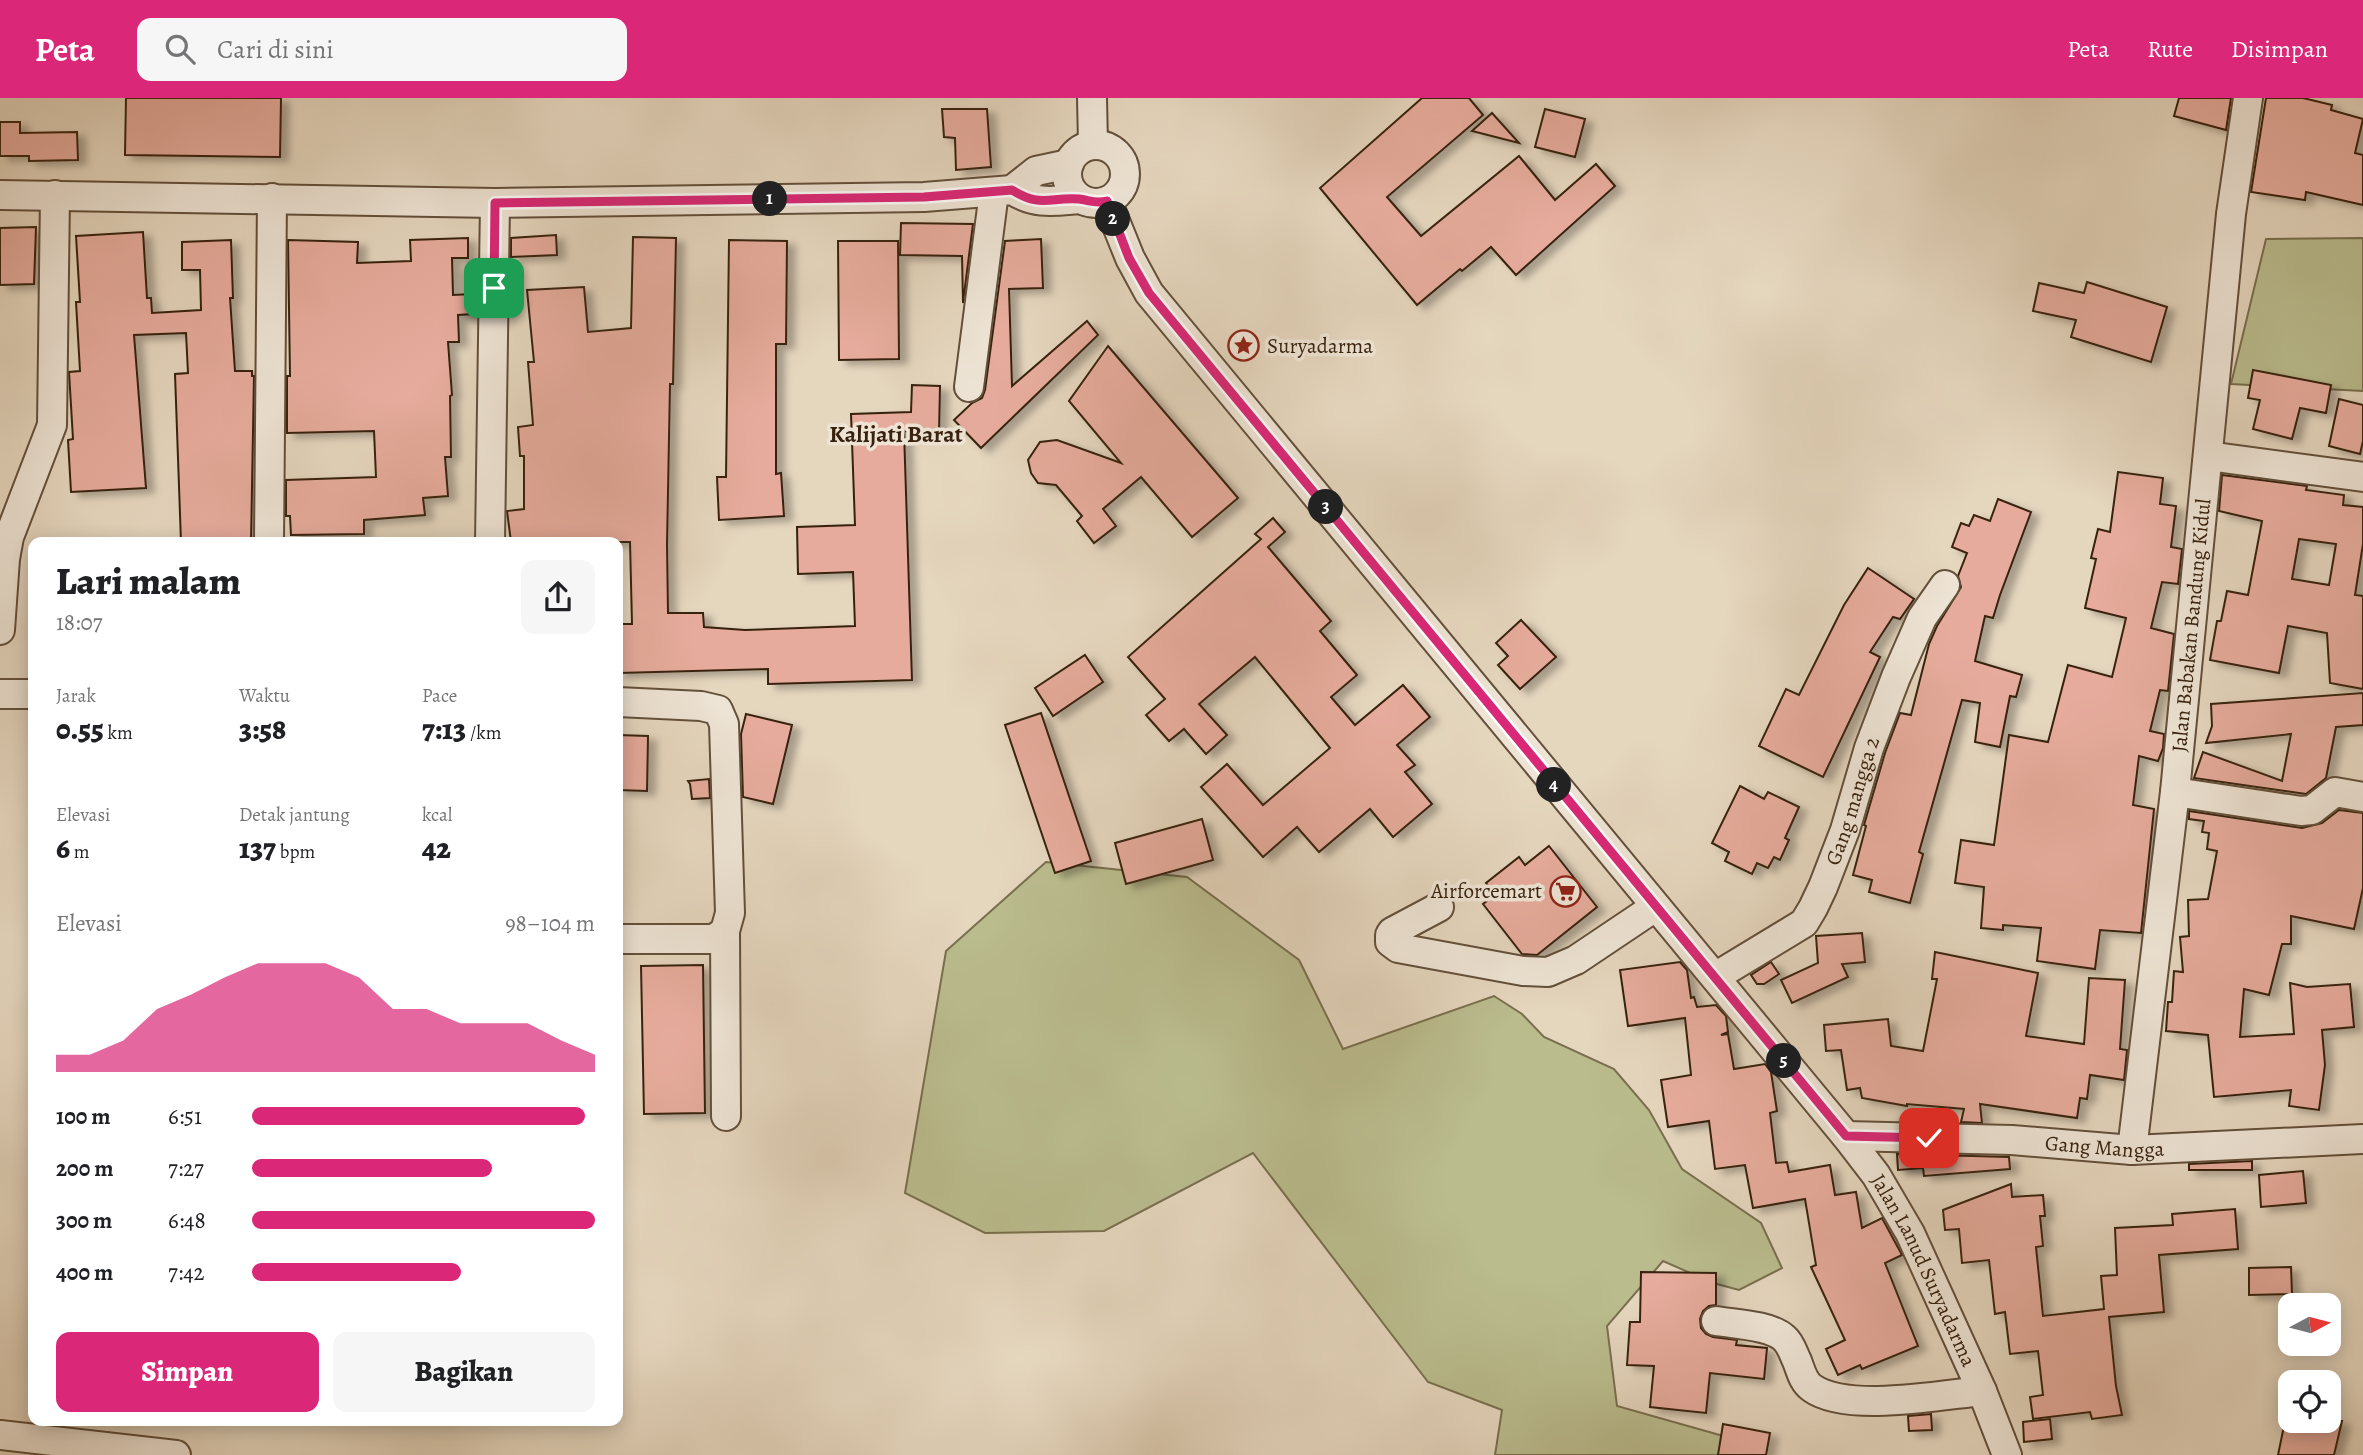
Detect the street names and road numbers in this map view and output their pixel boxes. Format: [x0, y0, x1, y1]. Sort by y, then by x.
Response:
street label: Jalan Babakan Bandung Kidul [2165, 497, 2217, 753]
street label: Gang mangga 2 [1819, 732, 1886, 869]
street label: Gang Mangga [2044, 1129, 2165, 1164]
street label: Jalan Lanud Suryadarma [1864, 1169, 1983, 1371]

